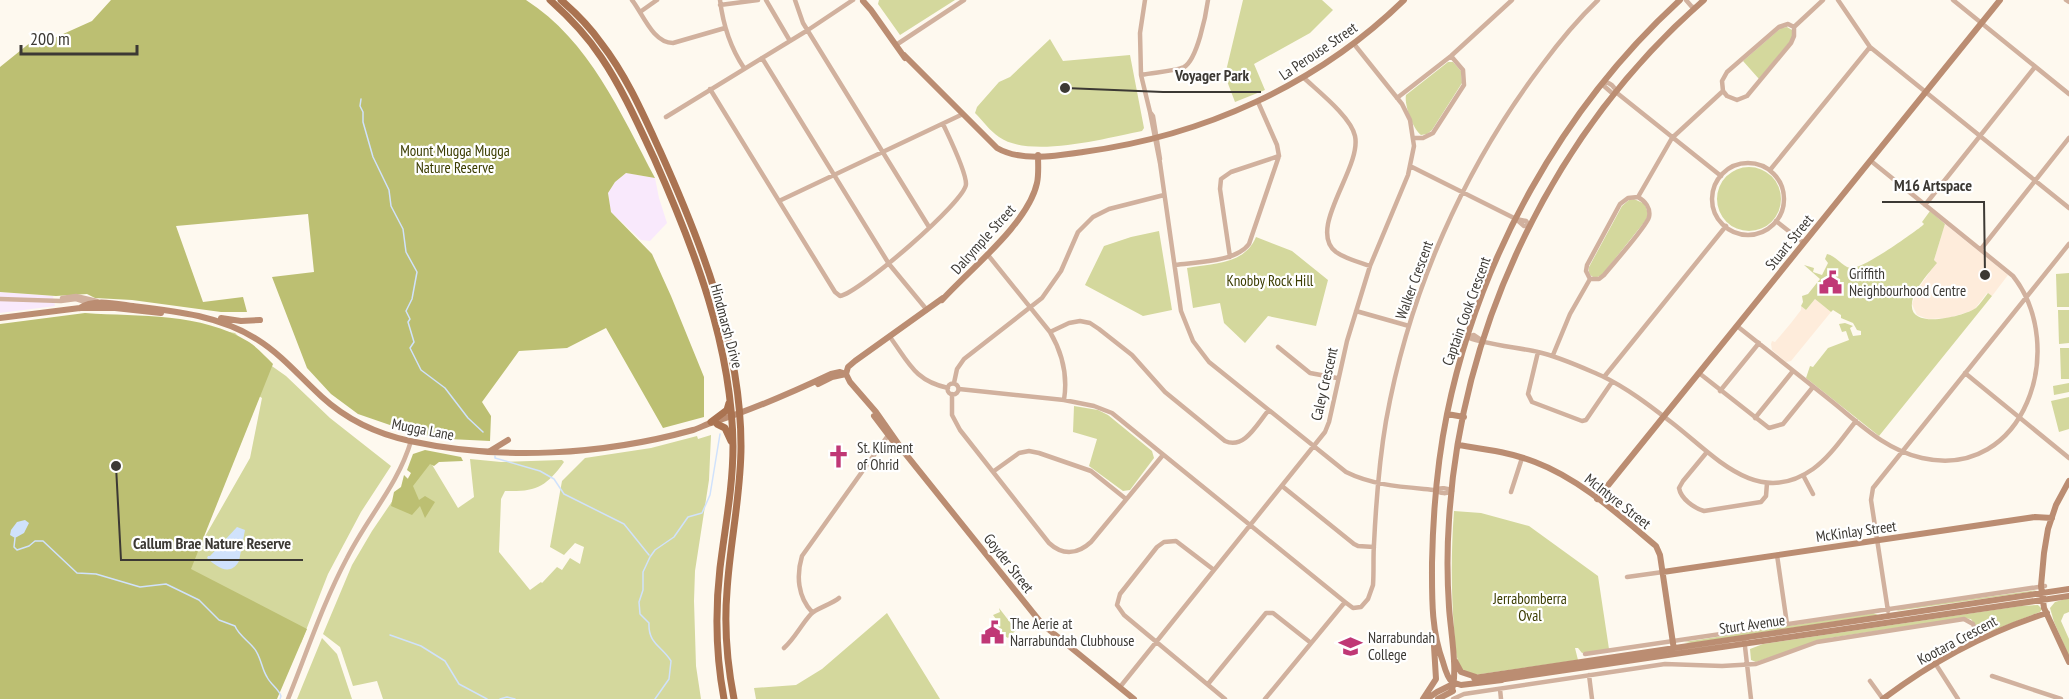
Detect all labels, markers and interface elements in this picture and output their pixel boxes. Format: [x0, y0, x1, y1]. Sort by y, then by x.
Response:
scale bar [21, 18, 136, 56]
street label: La Perouse Street [1275, 18, 1361, 84]
text: 200 m [30, 27, 70, 50]
callout: Voyager Park [1163, 58, 1261, 92]
text: Voyager Park [1174, 65, 1249, 85]
park label: Mount Mugga Mugga Nature Reserve [400, 141, 510, 177]
callout: M16 Artspace [1882, 168, 1984, 202]
text: M16 Artspace [1894, 175, 1972, 195]
street label: Dalrymple Street [947, 200, 1019, 278]
street label: Stuart Street [1761, 210, 1817, 274]
street label: Walker Crescent [1391, 238, 1437, 322]
street label: Captain Cook Crescent [1438, 254, 1494, 368]
place label: Griffith Neighbourhood Centre [1849, 264, 1966, 300]
public building icon: Griffith Neighbourhood Centre [1818, 269, 1844, 295]
park label: Knobby Rock Hill [1227, 271, 1314, 290]
street label: Hindmarsh Drive [707, 282, 747, 370]
street label: Caley Crescent [1306, 346, 1342, 422]
street label: Mugga Lane [390, 414, 456, 444]
place label: St. Kliment of Ohrid [857, 438, 913, 474]
church icon: St. Kliment of Ohrid [826, 443, 852, 469]
street label: McIntyre Street [1581, 469, 1655, 533]
street label: McKinlay Street [1815, 516, 1897, 546]
callout: Callum Brae Nature Reserve [121, 526, 303, 560]
street label: Goyder Street [980, 529, 1038, 597]
text: Callum Brae Nature Reserve [133, 533, 291, 553]
park label: Jerrabomberra Oval [1492, 589, 1567, 625]
street label: Sturt Avenue [1718, 610, 1786, 638]
street label: Kootara Crescent [1914, 611, 2000, 669]
place label: The Aerie at Narrabundah Clubhouse [1010, 614, 1134, 650]
public building icon: The Aerie at Narrabundah Clubhouse [979, 619, 1005, 645]
place label: Narrabundah College [1368, 628, 1435, 664]
school or university icon: Narrabundah College [1337, 633, 1363, 659]

